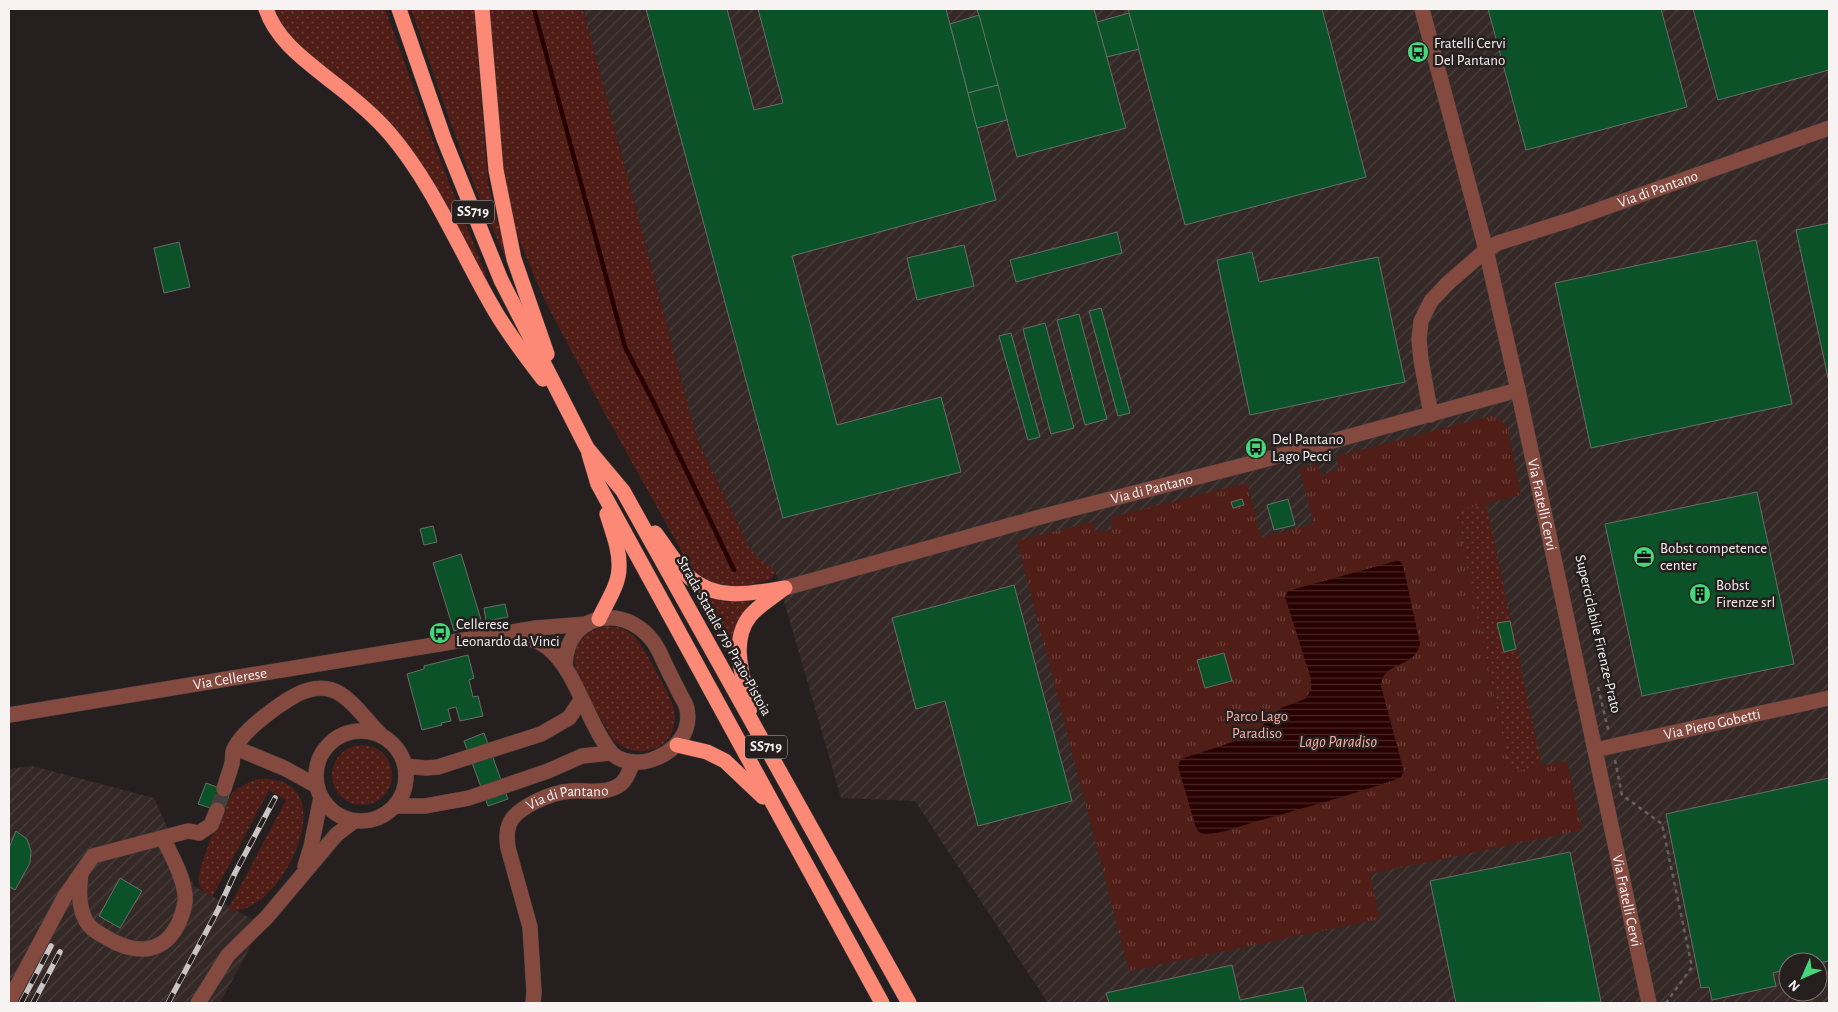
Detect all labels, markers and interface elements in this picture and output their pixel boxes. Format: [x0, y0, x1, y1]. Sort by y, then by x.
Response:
place label: Fratelli Cervi Del Pantano [1434, 36, 1506, 68]
bus stop icon: Fratelli Cervi Del Pantano [1406, 40, 1430, 64]
street label: Via di Pantano [1615, 168, 1700, 210]
road number: SS719 [452, 200, 494, 223]
place label: Del Pantano Lago Pecci [1272, 432, 1343, 464]
bus stop icon: Del Pantano Lago Pecci [1244, 436, 1268, 460]
street label: Via Fratelli Cervi [1525, 457, 1560, 552]
street label: Via di Pantano [1109, 471, 1194, 506]
place label: Bobst competence center [1660, 541, 1767, 573]
office icon: Bobst competence center [1632, 545, 1656, 569]
street label: Superciclabile Firenze-Prato [1572, 553, 1624, 715]
street label: Strada Statale 719 Prato-Pistoia [674, 554, 774, 718]
place label: Bobst Firenze srl [1716, 578, 1775, 610]
building icon: Bobst Firenze srl [1688, 582, 1712, 606]
place label: Cellerese Leonardo da Vinci [456, 617, 560, 649]
bus stop icon: Cellerese Leonardo da Vinci [428, 621, 452, 645]
street label: Via Cellerese [192, 665, 268, 692]
street label: Via Piero Gobetti [1662, 706, 1762, 742]
park label: Parco Lago Paradiso [1226, 709, 1288, 741]
water label: Lago Paradiso [1299, 734, 1377, 750]
road number: SS719 [745, 736, 787, 759]
street label: Via di Pantano [523, 783, 609, 813]
street label: Via Fratelli Cervi [1610, 853, 1644, 948]
north arrow [1778, 952, 1828, 1002]
text: N [1786, 977, 1803, 994]

